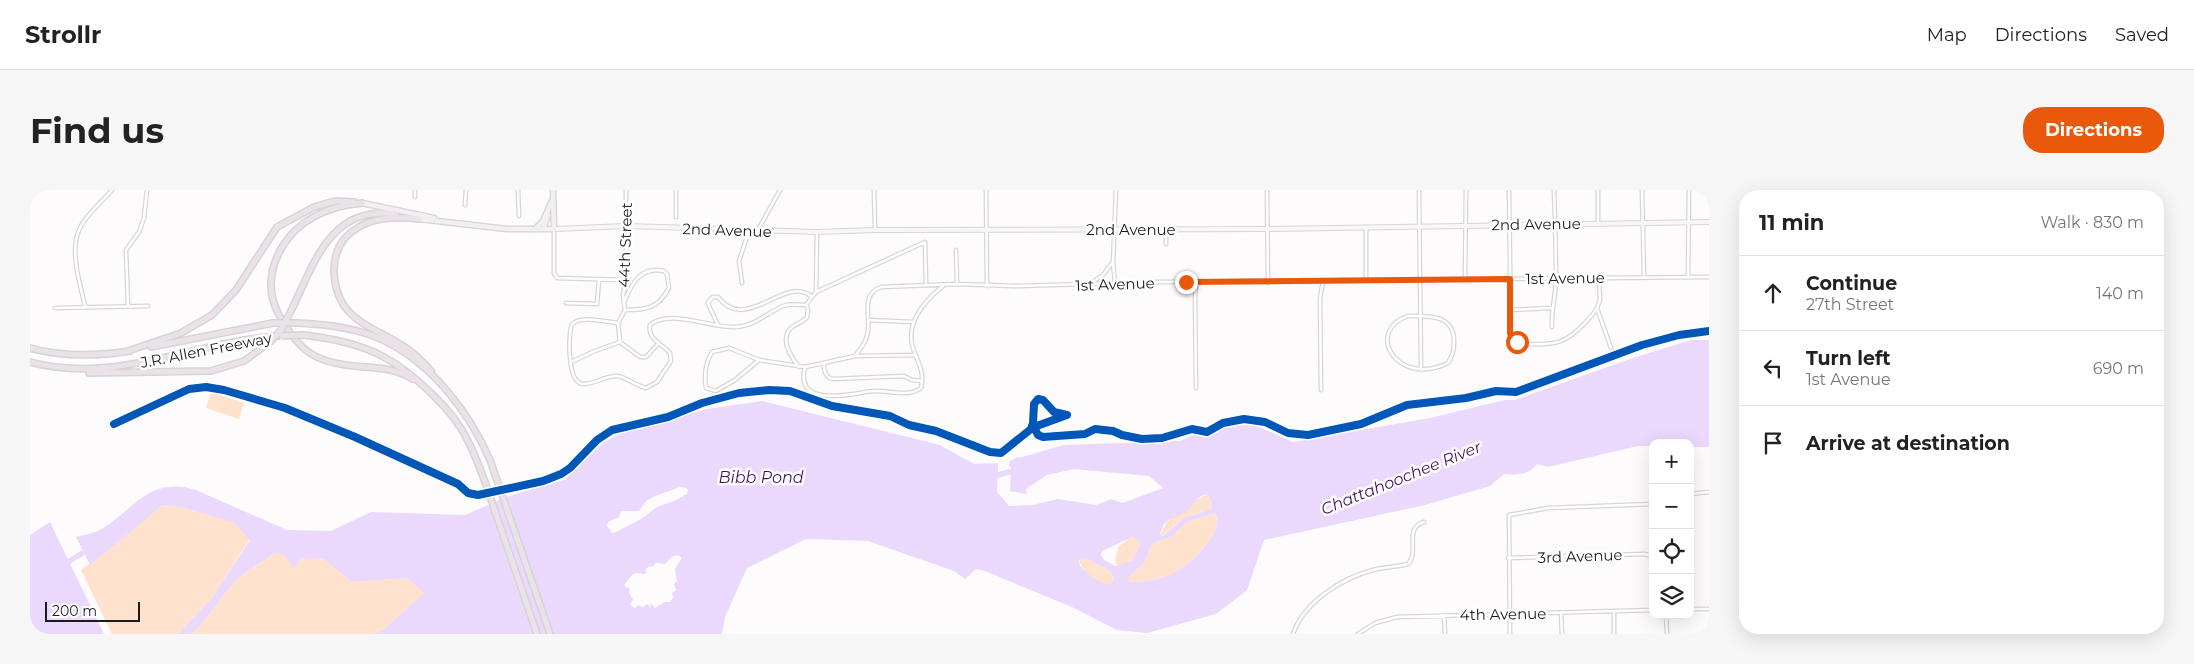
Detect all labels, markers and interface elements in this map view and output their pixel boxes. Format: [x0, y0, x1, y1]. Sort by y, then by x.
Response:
text: Strollr [25, 20, 101, 49]
text: Map [1927, 24, 1967, 46]
text: Directions [1995, 24, 2087, 46]
text: Saved [2115, 24, 2169, 46]
button: Directions [2023, 107, 2164, 153]
text: Find us [30, 109, 164, 152]
street label: 44th Street [614, 202, 636, 288]
text: 11 min [1759, 210, 1824, 235]
text: Walk · 830 m [2040, 213, 2144, 232]
street label: 2nd Avenue [1491, 214, 1581, 234]
street label: 2nd Avenue [682, 219, 772, 241]
street label: 2nd Avenue [1086, 220, 1176, 239]
street label: 1st Avenue [1525, 268, 1605, 288]
route end [1175, 271, 1198, 294]
text: Continue [1806, 272, 1897, 295]
street label: 1st Avenue [1075, 273, 1155, 295]
icon: ahead [1759, 279, 1787, 307]
text: 140 m [2096, 284, 2144, 303]
text: 27th Street [1806, 295, 1894, 314]
street label: J.R. Allen Freeway [138, 328, 274, 372]
route start [1506, 331, 1529, 354]
text: Turn left [1806, 347, 1891, 370]
icon: left [1759, 354, 1787, 382]
text: 690 m [2093, 359, 2144, 378]
text: 1st Avenue [1806, 370, 1891, 389]
icon: arrive [1759, 429, 1787, 457]
text: Arrive at destination [1806, 432, 2010, 455]
water label: Chattahoochee River [1318, 437, 1484, 519]
map controls [1649, 439, 1694, 619]
button: + [1649, 439, 1694, 484]
water label: Bibb Pond [718, 468, 804, 487]
button: − [1649, 484, 1694, 529]
button: locate [1649, 529, 1694, 574]
street label: 3rd Avenue [1537, 545, 1623, 567]
button: layers [1649, 574, 1694, 619]
scale bar [45, 599, 140, 622]
text: 200 m [52, 602, 97, 620]
street label: 4th Avenue [1459, 604, 1547, 624]

